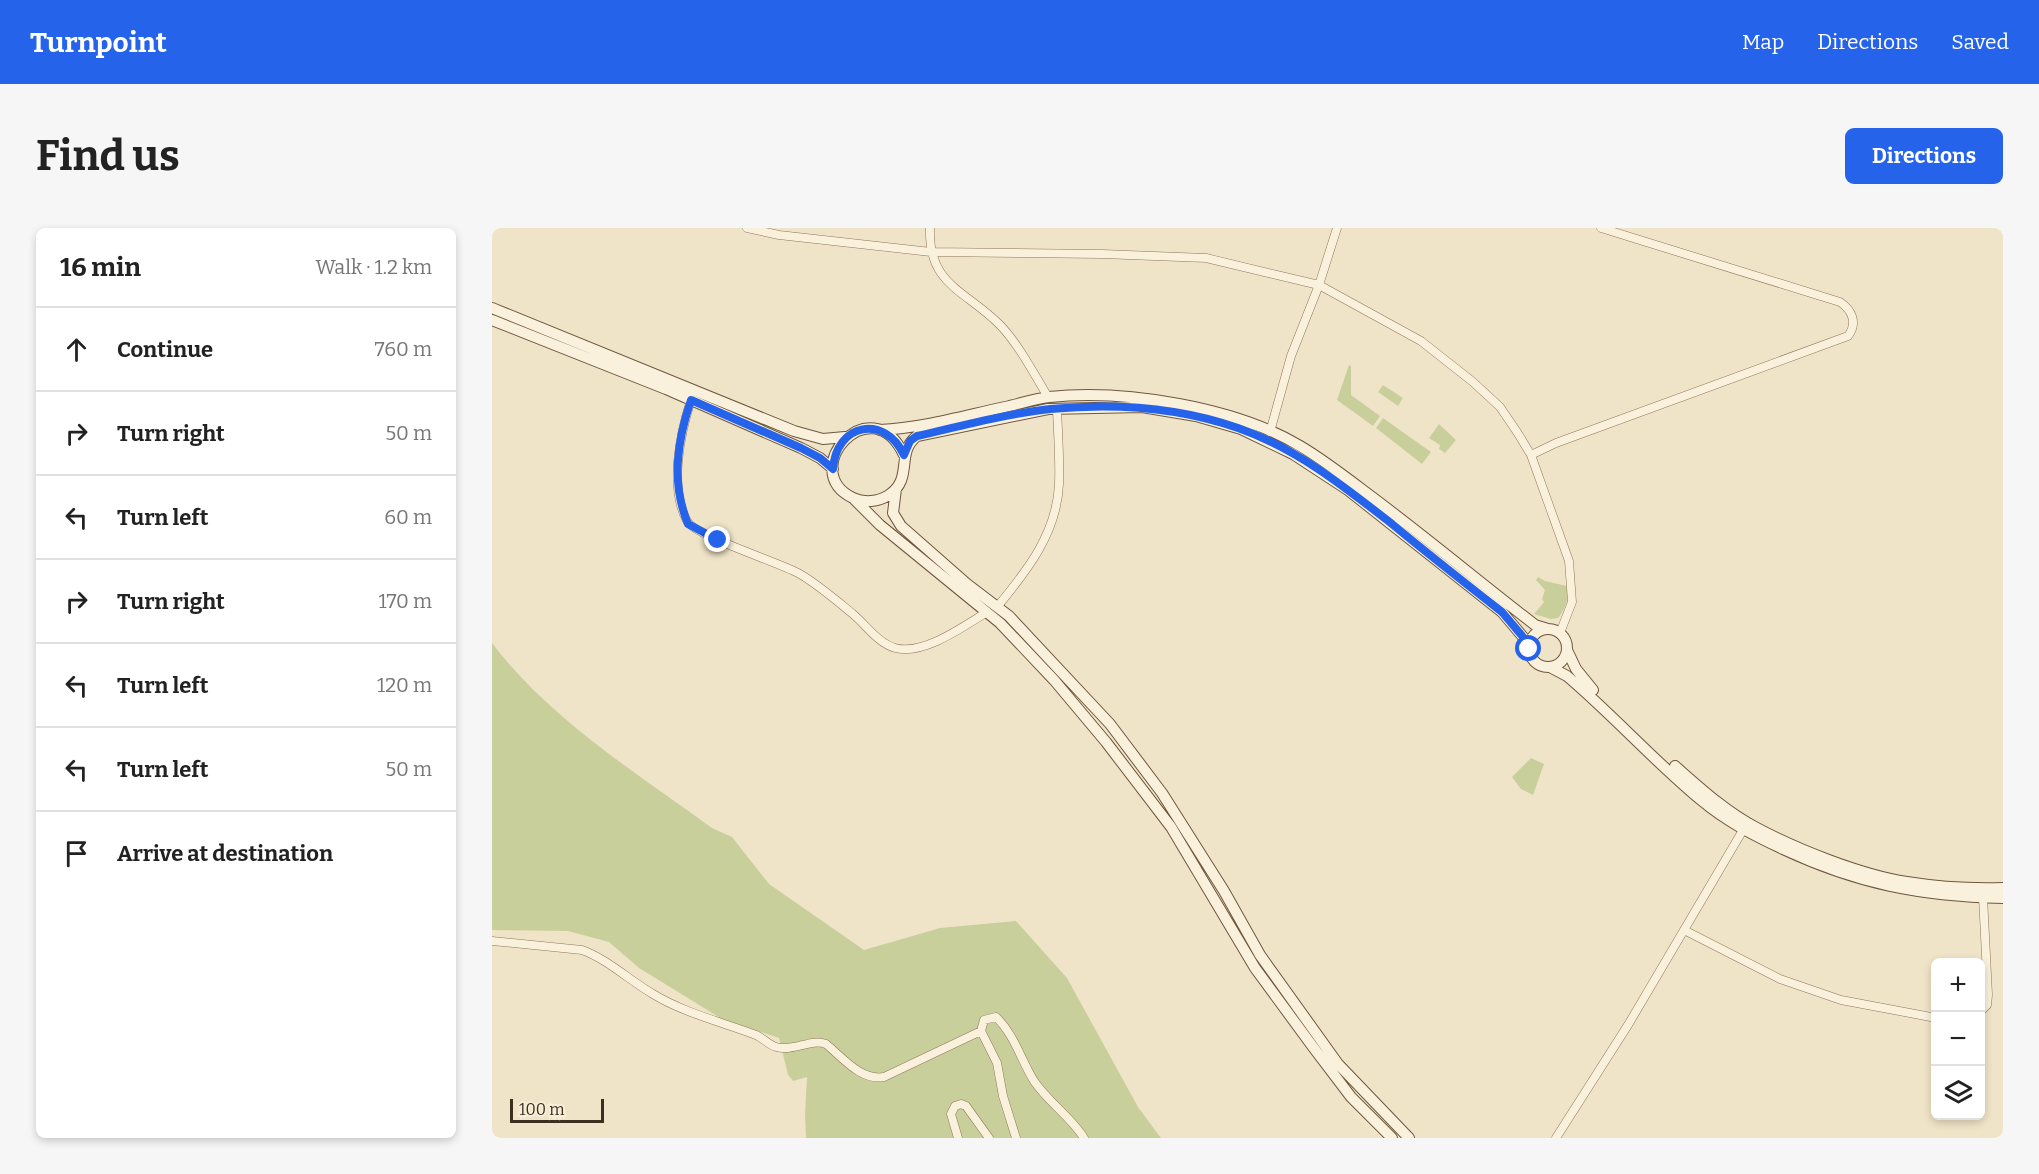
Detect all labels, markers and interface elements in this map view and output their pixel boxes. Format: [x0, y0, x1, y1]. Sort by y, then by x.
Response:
text: Turnpoint [30, 26, 167, 59]
text: Map [1742, 29, 1784, 55]
text: Directions [1817, 29, 1918, 55]
text: Saved [1951, 29, 2009, 55]
button: Directions [1845, 128, 2003, 184]
text: Find us [36, 131, 180, 181]
text: 16 min [60, 252, 141, 283]
text: Walk · 1.2 km [315, 255, 432, 279]
icon: ahead [60, 333, 93, 366]
text: Continue [117, 336, 213, 363]
text: 760 m [375, 337, 432, 361]
icon: right [60, 417, 93, 450]
text: Turn right [117, 420, 225, 447]
text: 50 m [385, 421, 432, 445]
icon: left [60, 501, 93, 534]
text: Turn left [117, 504, 209, 531]
text: 60 m [384, 505, 432, 529]
route end [704, 526, 730, 552]
icon: right [60, 585, 93, 618]
text: Turn right [117, 588, 225, 615]
text: 170 m [379, 589, 432, 613]
route start [1515, 635, 1541, 661]
icon: left [60, 669, 93, 702]
text: Turn left [117, 672, 209, 699]
text: 120 m [377, 673, 432, 697]
icon: left [60, 753, 93, 786]
text: Turn left [117, 756, 209, 783]
text: 50 m [385, 757, 432, 781]
icon: arrive [60, 837, 93, 870]
text: Arrive at destination [117, 840, 333, 867]
map controls [1931, 958, 1985, 1120]
button: + [1931, 958, 1985, 1012]
button: − [1931, 1012, 1985, 1066]
button: layers [1931, 1066, 1985, 1120]
scale bar [510, 1096, 604, 1124]
text: 100 m [519, 1100, 564, 1119]

